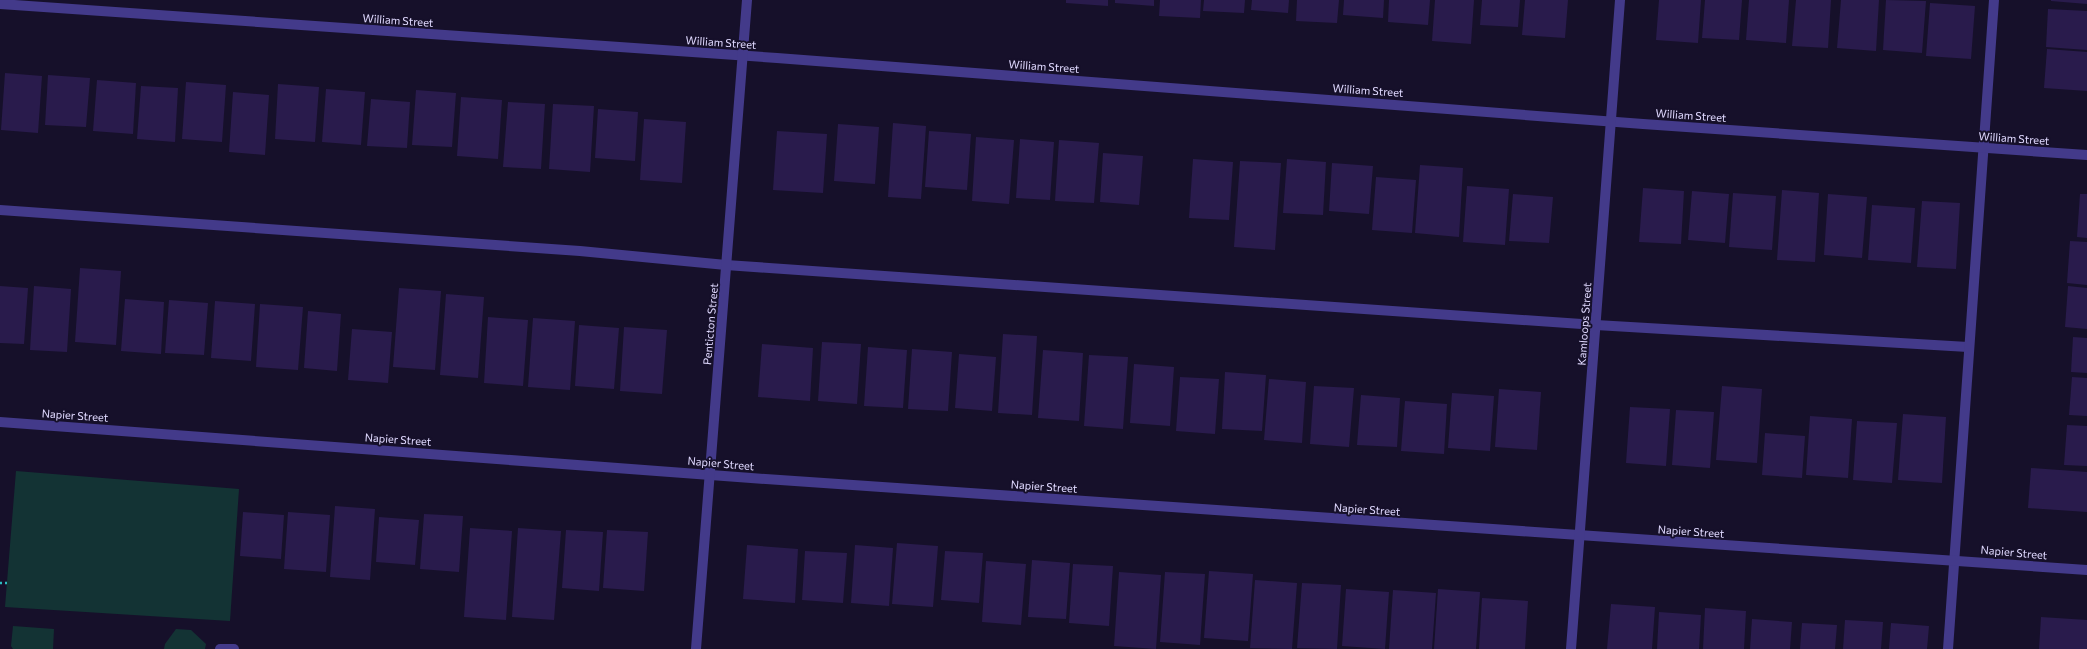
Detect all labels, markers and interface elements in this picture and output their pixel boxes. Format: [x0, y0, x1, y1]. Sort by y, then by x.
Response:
street label: William Street [362, 11, 434, 29]
street label: William Street [685, 33, 757, 51]
street label: William Street [1008, 57, 1080, 75]
street label: William Street [1332, 81, 1404, 99]
street label: William Street [1655, 106, 1727, 124]
street label: William Street [1978, 129, 2050, 147]
street label: Penticton Street [700, 282, 720, 365]
street label: Kamloops Street [1575, 282, 1593, 366]
street label: Napier Street [41, 406, 109, 424]
street label: Napier Street [364, 430, 432, 448]
street label: Napier Street [687, 454, 755, 472]
street label: Napier Street [1010, 477, 1078, 495]
street label: Napier Street [1333, 500, 1401, 518]
street label: Napier Street [1657, 522, 1725, 540]
street label: Napier Street [1980, 543, 2048, 561]

